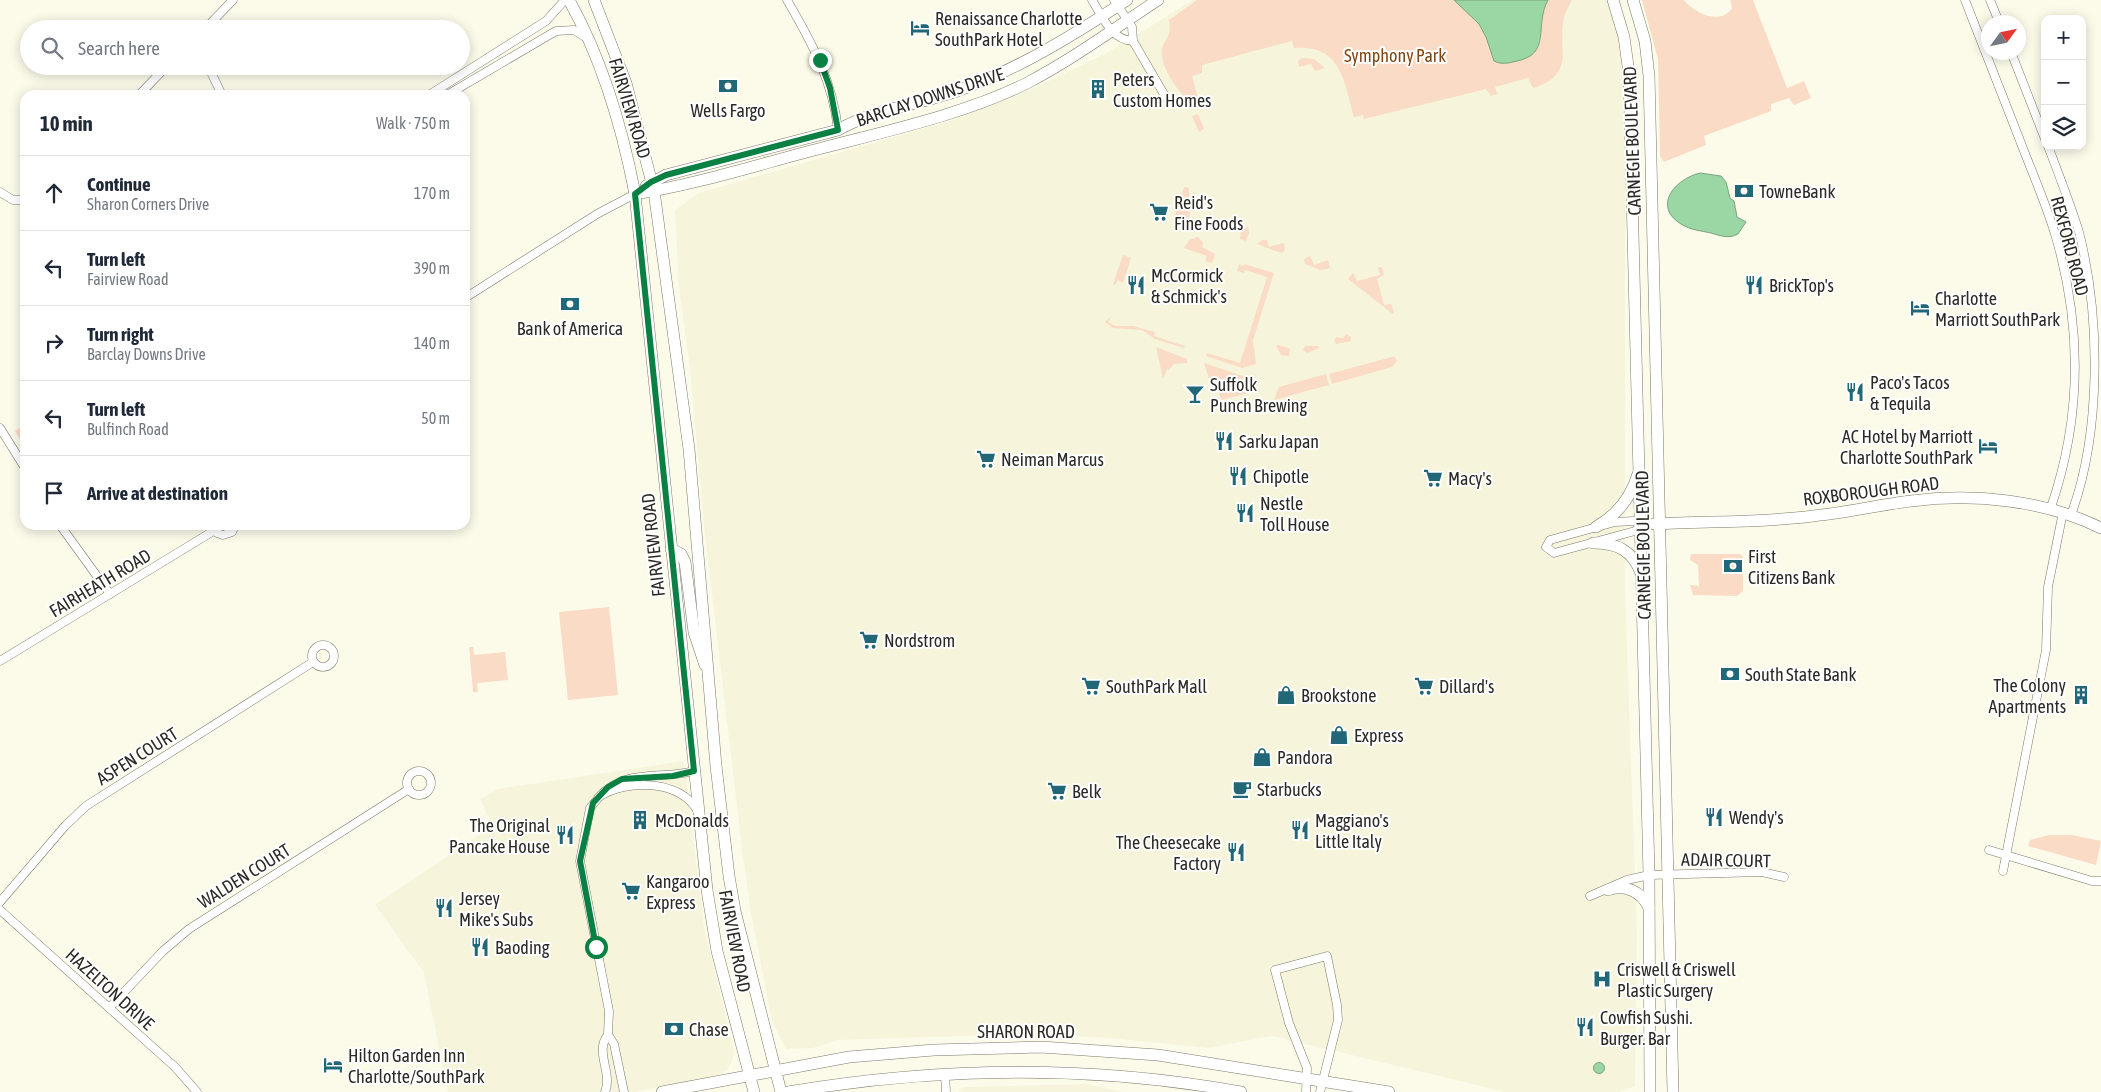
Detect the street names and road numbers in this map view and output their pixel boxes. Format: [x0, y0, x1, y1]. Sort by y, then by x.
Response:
street label: FAIRVIEW ROAD [605, 55, 655, 161]
street label: BARCLAY DOWNS DRIVE [854, 63, 1007, 131]
street label: CARNEGIE BOULEVARD [1619, 66, 1645, 216]
street label: REXFORD ROAD [2047, 194, 2093, 298]
street label: CARNEGIE BOULEVARD [1631, 470, 1655, 620]
street label: ROXBOROUGH ROAD [1802, 472, 1940, 510]
street label: FAIRVIEW ROAD [637, 492, 669, 598]
street label: FAIRHEATH ROAD [45, 544, 155, 622]
street label: ASPEN COURT [93, 723, 182, 789]
street label: WALDEN COURT [194, 839, 294, 913]
street label: ADAIR COURT [1681, 849, 1771, 871]
street label: FAIRVIEW ROAD [715, 888, 755, 994]
street label: HAZELTON DRIVE [61, 944, 159, 1034]
street label: SHARON ROAD [977, 1021, 1075, 1042]

